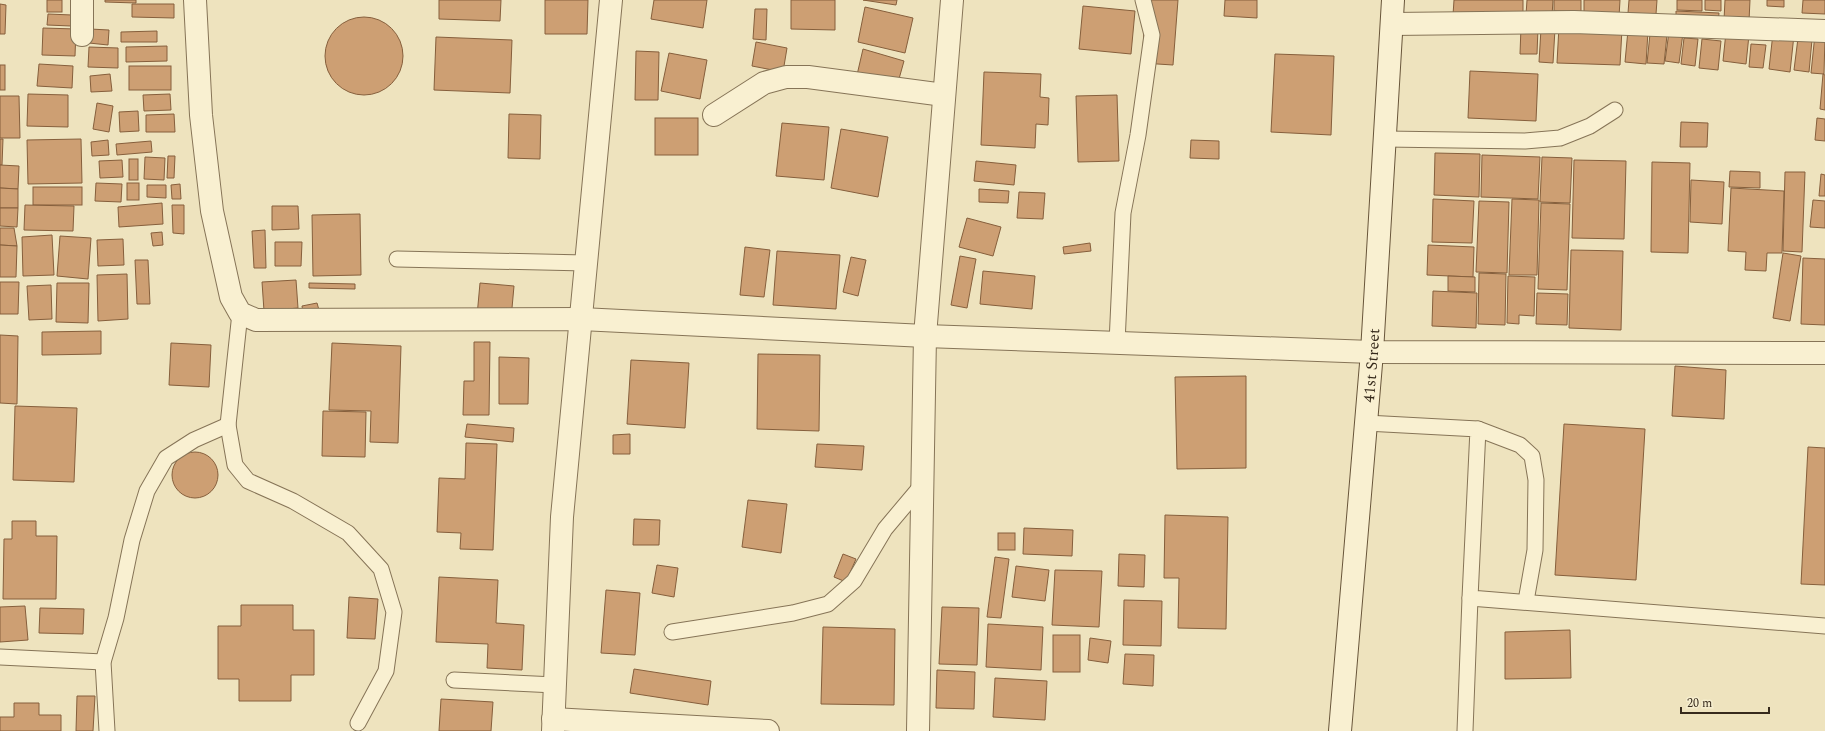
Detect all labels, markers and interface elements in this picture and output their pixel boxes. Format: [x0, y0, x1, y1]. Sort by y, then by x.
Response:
street label: 41st Street [1357, 327, 1386, 404]
scale bar [1681, 689, 1769, 715]
text: 20 m [1687, 694, 1712, 713]

